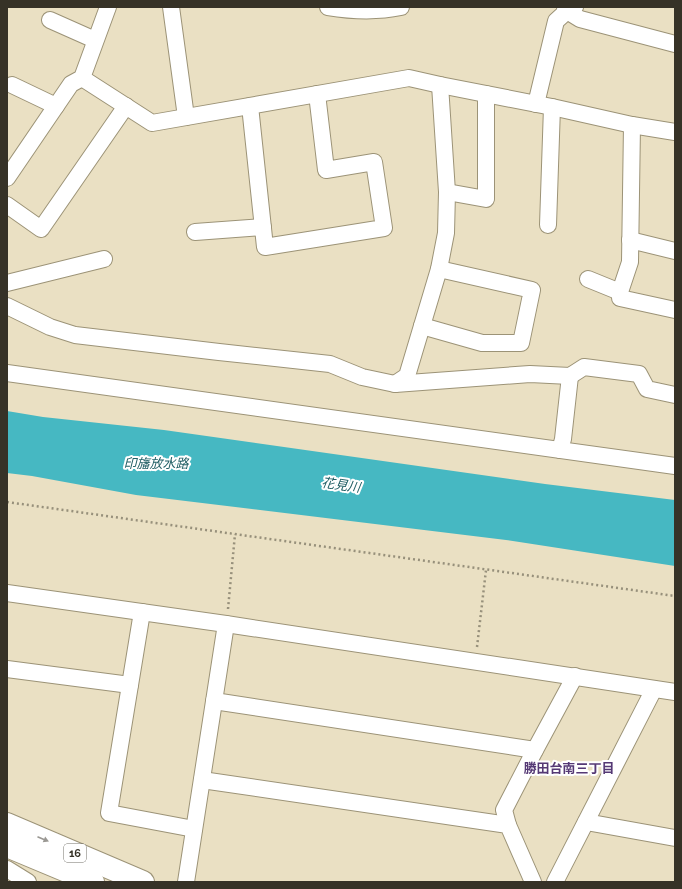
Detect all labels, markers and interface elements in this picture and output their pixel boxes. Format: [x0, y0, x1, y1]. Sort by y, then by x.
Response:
water label: 印旛放水路 [123, 456, 189, 471]
water label: 花見川 [321, 475, 363, 495]
district label: 勝田台南三丁目 [523, 761, 615, 776]
one-way arrow [37, 837, 49, 843]
road number: 16 [64, 844, 86, 862]

